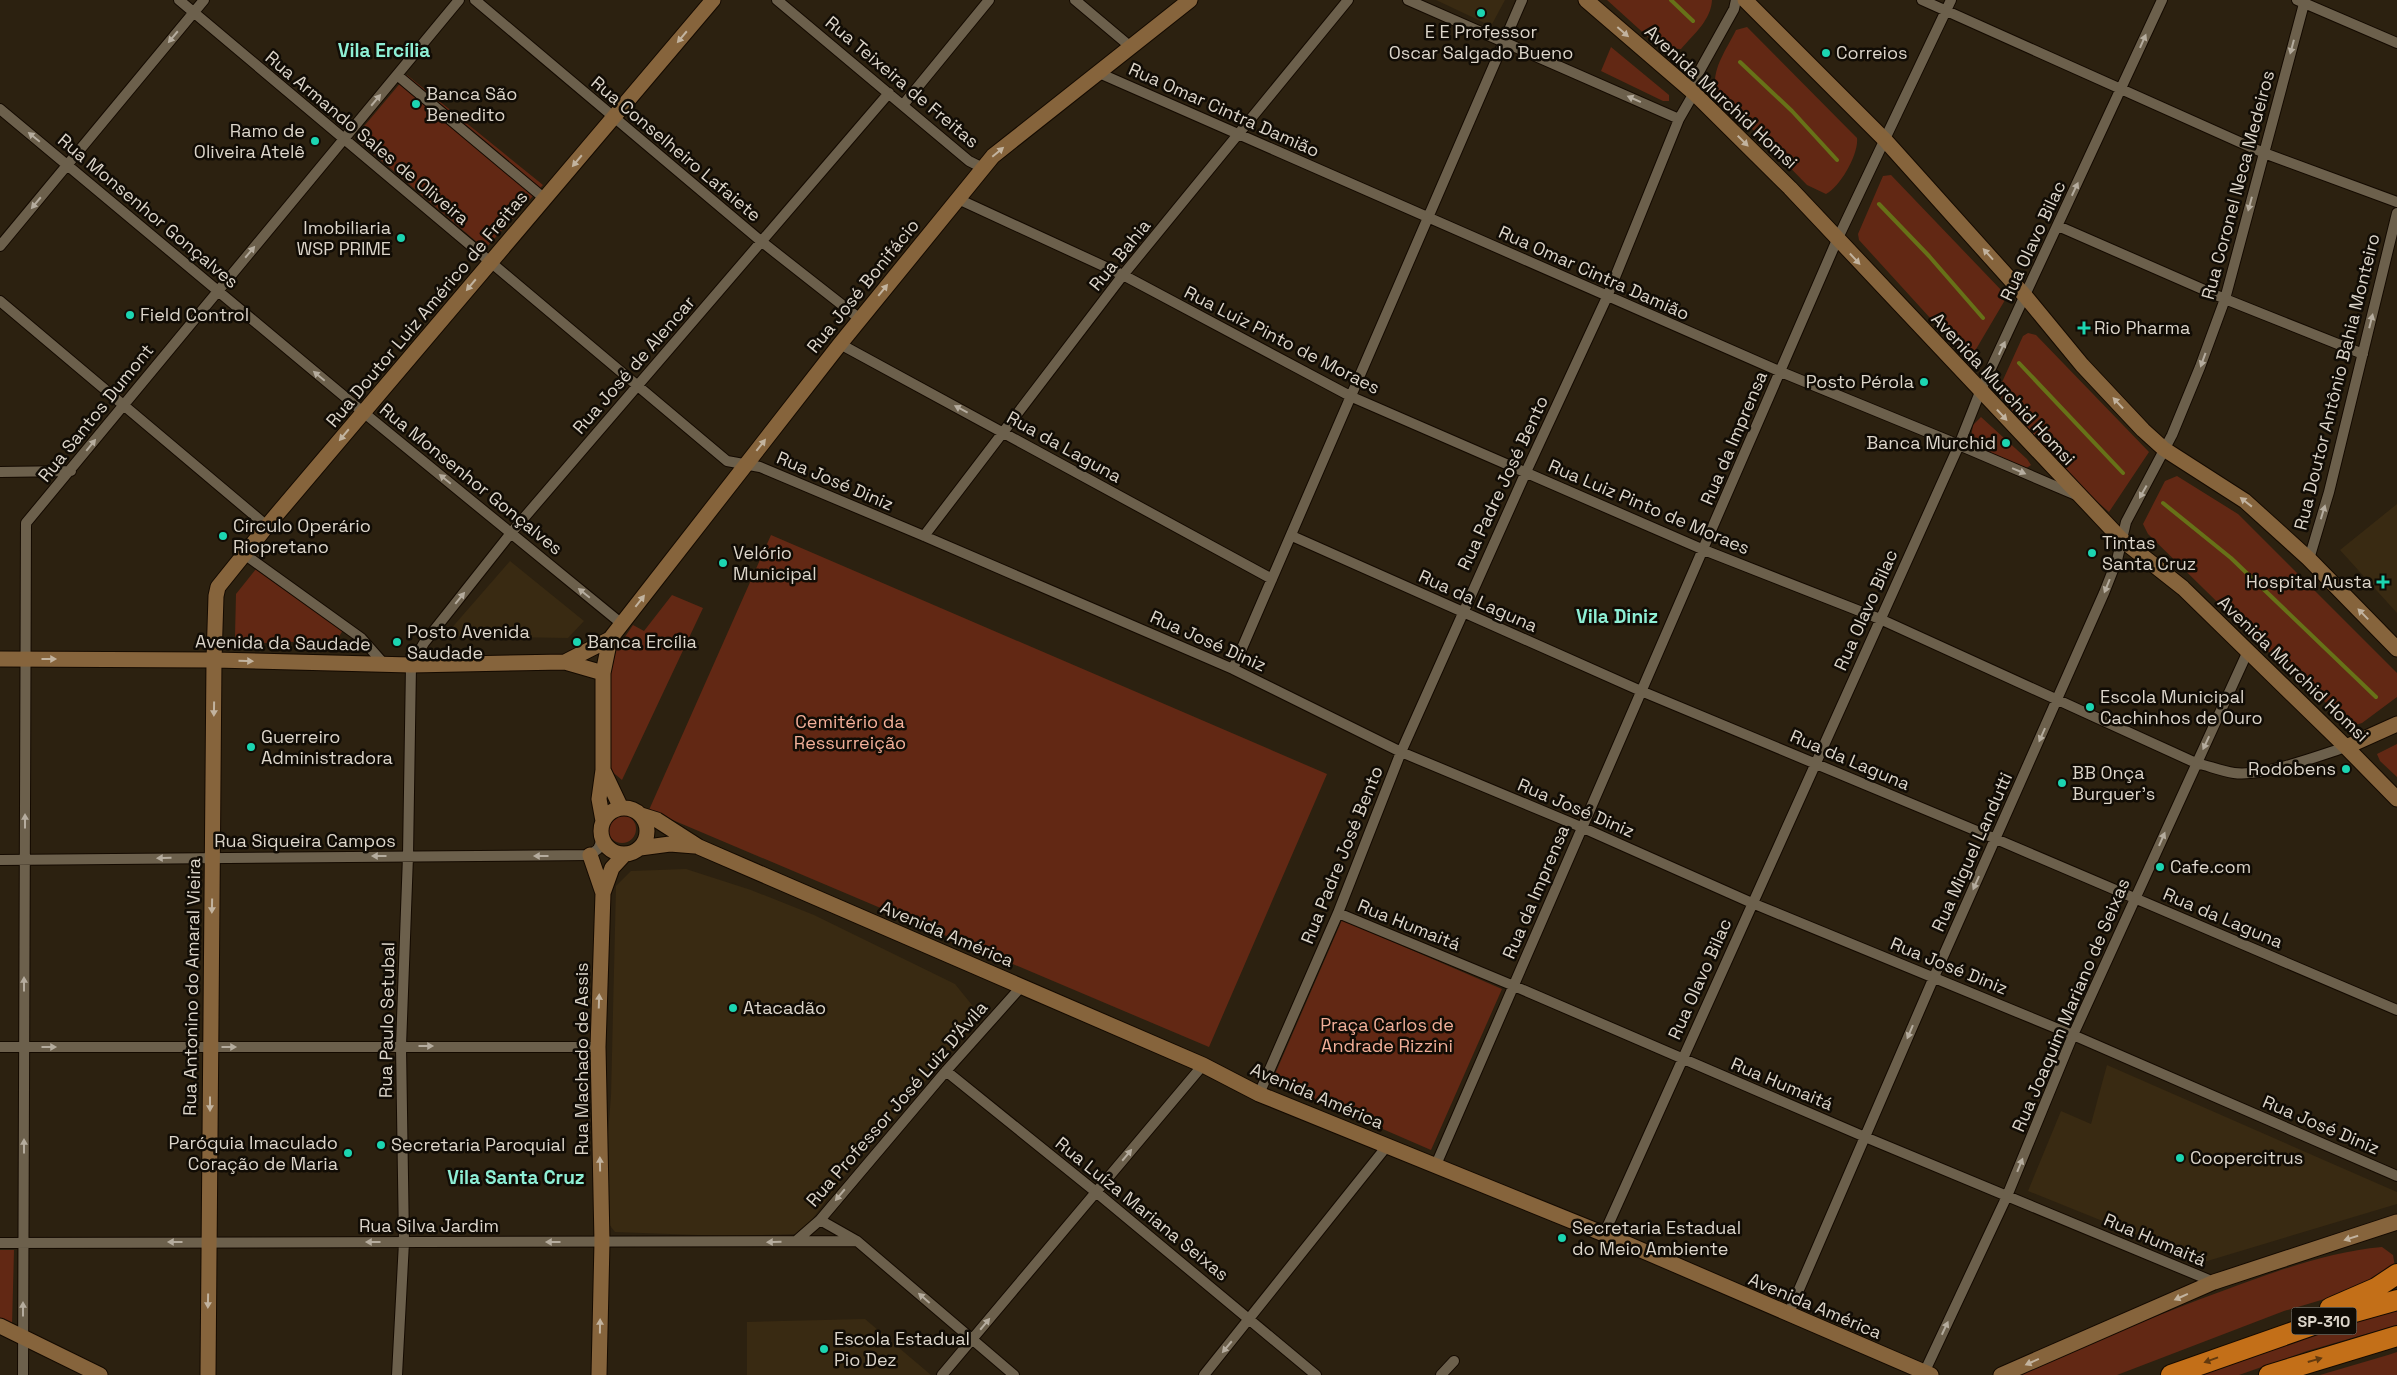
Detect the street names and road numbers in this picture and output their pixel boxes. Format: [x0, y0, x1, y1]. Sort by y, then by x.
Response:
street label: Rua Teixeira de Freitas [821, 11, 984, 153]
street label: Avenida Murchid Homsi [1640, 20, 1803, 174]
street label: Rua Armando Sales de Oliveira [261, 46, 474, 230]
street label: Rua Omar Cintra Damião [1125, 57, 1323, 162]
street label: Rua Coronel Neca Medeiros [2196, 68, 2279, 302]
street label: Rua Conselheiro Lafaiete [587, 71, 766, 227]
street label: Rua Monsenhor Gonçalves [53, 128, 243, 293]
street label: Rua Olavo Bilac [1995, 177, 2071, 305]
street label: Rua Doutor Luiz Américo de Freitas [321, 186, 533, 432]
street label: Rua José Bonifácio [801, 214, 924, 357]
street label: Rua Bahia [1084, 214, 1155, 295]
street label: Rua Omar Cintra Damião [1495, 220, 1693, 325]
street label: Rua Doutor Antônio Bahia Monteiro [2288, 231, 2385, 533]
street label: Rua Luiz Pinto de Moraes [1181, 280, 1384, 399]
street label: Rua José de Alencar [567, 291, 700, 438]
street label: Avenida Murchid Homsi [1926, 307, 2080, 470]
street label: Rua Santos Dumont [33, 339, 158, 486]
street label: Rua da Imprensa [1695, 367, 1772, 508]
street label: Rua Padre José Bento [1452, 392, 1553, 574]
street label: Rua Monsenhor Gonçalves [375, 398, 567, 560]
street label: Rua da Laguna [1003, 406, 1126, 488]
street label: Rua José Diniz [773, 446, 897, 515]
street label: Rua Luiz Pinto de Moraes [1545, 454, 1753, 559]
street label: Rua Olavo Bilac [1829, 546, 1903, 674]
street label: Rua da Laguna [1415, 564, 1541, 637]
street label: Avenida Murchid Homsi [2213, 591, 2374, 747]
street label: Rua José Diniz [1147, 605, 1270, 676]
street label: Avenida da Saudade [195, 629, 371, 656]
street label: Rua da Laguna [1787, 724, 1914, 795]
street label: Rua Padre José Bento [1295, 762, 1388, 947]
street label: Rua Miguel Landutti [1926, 769, 2017, 935]
street label: Rua José Diniz [1514, 773, 1638, 842]
street label: Rua da Imprensa [1497, 821, 1574, 962]
street label: Rua Siqueira Campos [214, 829, 396, 852]
street label: Rua Antonino do Amaral Vieira [178, 858, 205, 1116]
street label: Rua Joaquim Mariano de Seixas [2007, 875, 2135, 1135]
street label: Rua da Laguna [2160, 882, 2287, 953]
street label: Rua Humaitá [1354, 893, 1464, 956]
street label: Avenida América [877, 895, 1017, 972]
street label: Rua Olavo Bilac [1663, 915, 1737, 1043]
street label: Rua José Diniz [1887, 932, 2011, 1000]
street label: Rua Paulo Setubal [374, 942, 399, 1098]
street label: Rua Machado de Assis [570, 962, 593, 1156]
street label: Rua Professor José Luiz D'Ávila [801, 996, 992, 1211]
street label: Rua Humaitá [1728, 1052, 1837, 1115]
street label: Avenida América [1247, 1057, 1387, 1134]
street label: Rua José Diniz [2259, 1090, 2383, 1159]
street label: Rua Luíza Mariana Seixas [1051, 1132, 1234, 1286]
street label: Rua Humaitá [2101, 1208, 2210, 1271]
street label: Rua Silva Jardim [359, 1214, 499, 1237]
street label: Avenida América [1745, 1267, 1885, 1344]
road number: SP-310 [2292, 1308, 2356, 1334]

